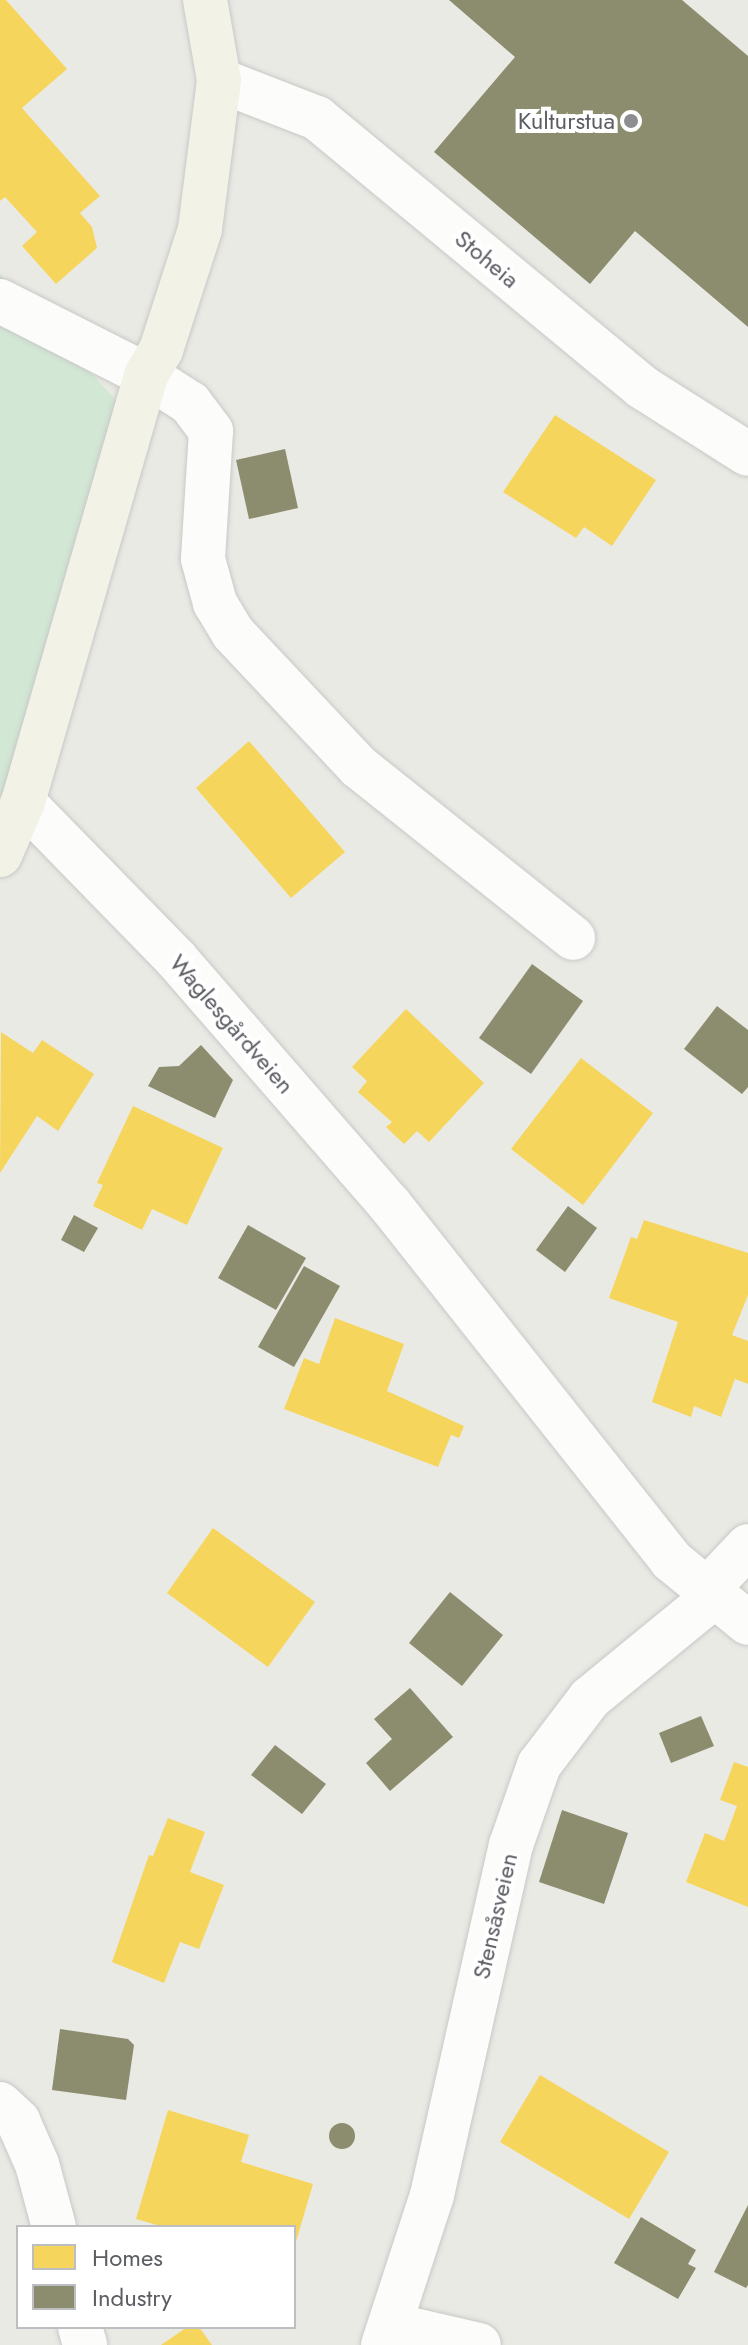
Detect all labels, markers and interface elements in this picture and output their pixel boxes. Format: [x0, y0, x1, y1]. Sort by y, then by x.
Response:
place label: Kulturstua [518, 107, 615, 135]
marker: Kulturstua [622, 112, 640, 130]
street label: Stoheia [449, 224, 525, 294]
street label: Waglesgårdveien [164, 948, 300, 1100]
street label: Stensåsveien [467, 1850, 523, 1982]
legend [16, 2225, 296, 2329]
text: Homes [92, 2240, 163, 2275]
text: Industry [92, 2280, 172, 2315]

